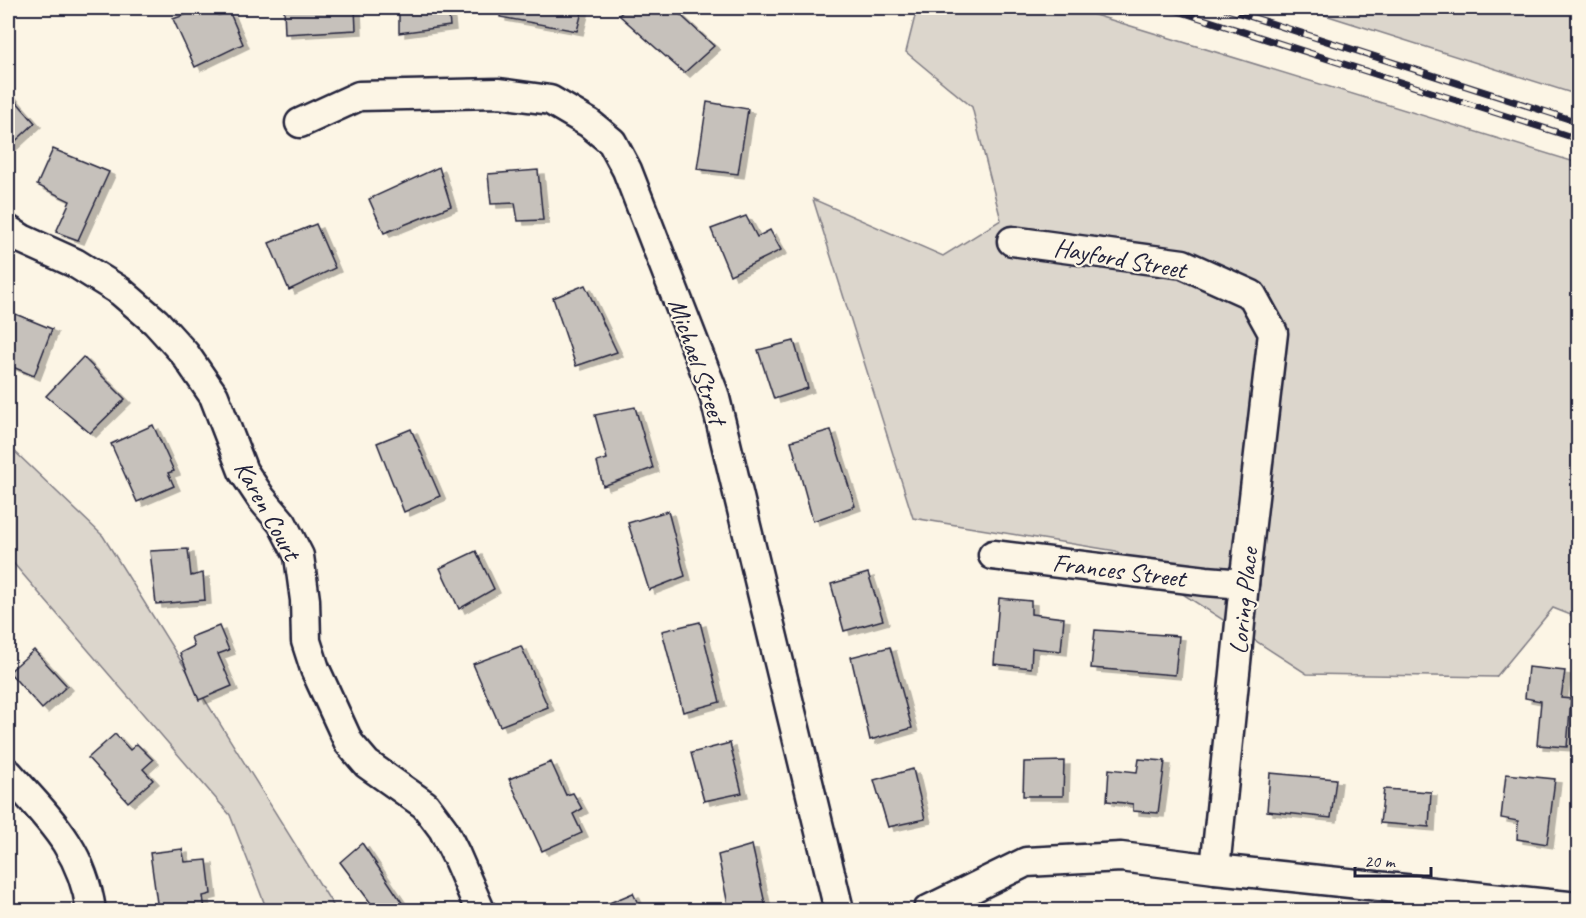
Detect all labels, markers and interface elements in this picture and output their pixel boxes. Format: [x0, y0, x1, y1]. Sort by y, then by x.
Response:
street label: Hayford Street [1052, 231, 1191, 287]
street label: Michael Street [661, 294, 736, 432]
street label: Karen Court [227, 455, 309, 568]
street label: Loring Place [1222, 544, 1266, 656]
street label: Frances Street [1051, 546, 1189, 595]
scale bar [1355, 840, 1432, 878]
text: 20 m [1364, 850, 1397, 872]

